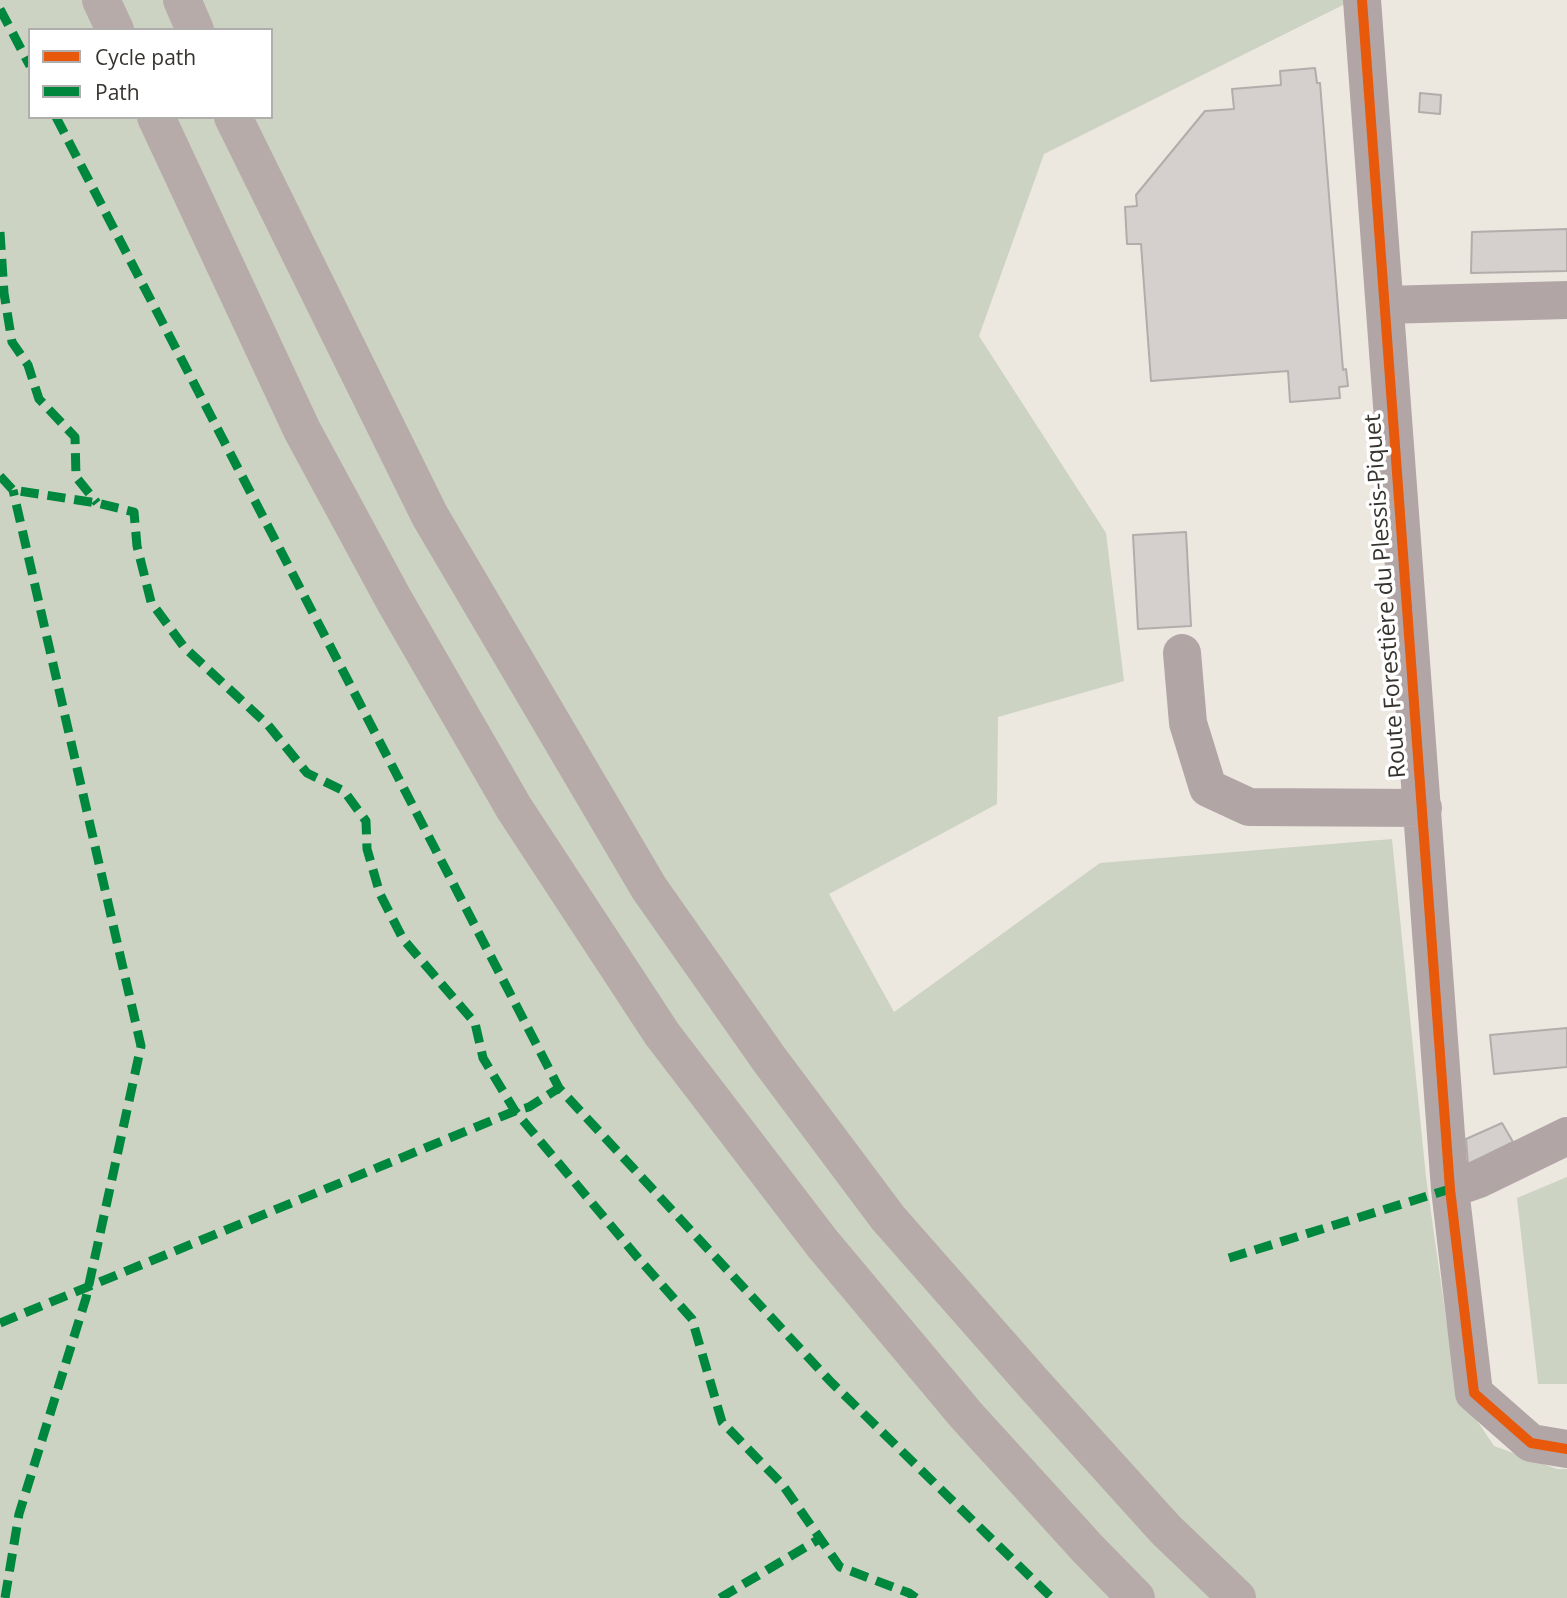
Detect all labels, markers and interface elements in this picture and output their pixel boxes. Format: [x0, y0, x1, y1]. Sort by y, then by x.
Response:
legend [28, 28, 273, 119]
text: Cycle path [95, 43, 196, 71]
text: Path [95, 78, 140, 106]
street label: Route Forestière du Plessis-Piquet [1359, 413, 1413, 779]

